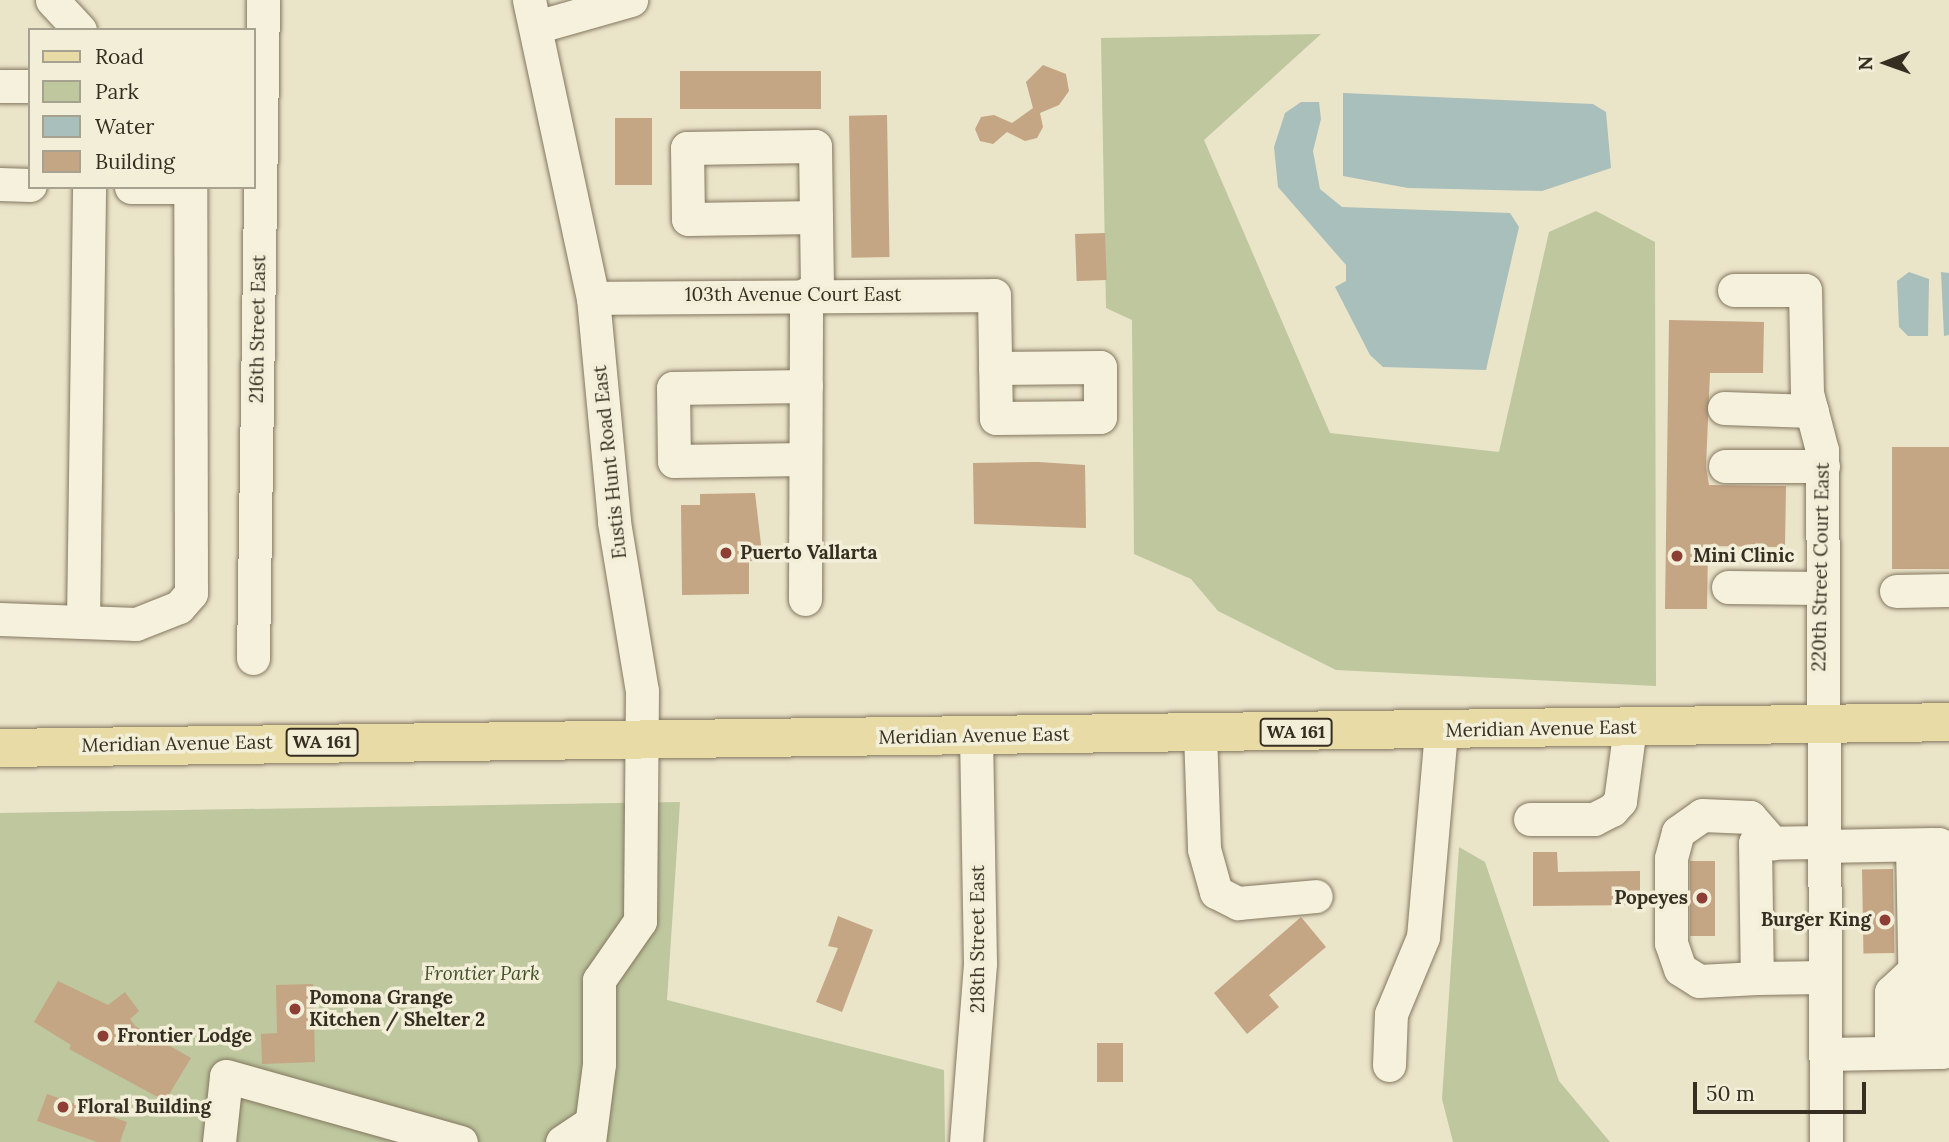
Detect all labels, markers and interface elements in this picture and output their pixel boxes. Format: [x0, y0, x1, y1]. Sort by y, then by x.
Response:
legend [28, 28, 256, 189]
north arrow [1851, 28, 1921, 98]
text: Road [95, 43, 144, 70]
text: N [1853, 56, 1877, 71]
text: Park [95, 78, 139, 105]
text: Water [95, 113, 154, 140]
text: Building [95, 148, 175, 175]
street label: 216th Street East [245, 255, 271, 403]
street label: 103th Avenue Court East [685, 284, 901, 306]
street label: Eustis Hunt Road East [588, 364, 632, 560]
street label: 220th Street Court East [1808, 462, 1834, 672]
place label: Puerto Vallarta [740, 542, 877, 564]
marker: Puerto Vallarta [718, 545, 734, 561]
place label: Mini Clinic [1693, 545, 1794, 567]
marker: Mini Clinic [1667, 546, 1687, 566]
street label: Meridian Avenue East [1445, 716, 1637, 742]
road number: WA 161 [1259, 718, 1333, 746]
street label: Meridian Avenue East [878, 723, 1070, 749]
road number: WA 161 [285, 728, 359, 756]
street label: Meridian Avenue East [81, 731, 273, 757]
street label: 218th Street East [967, 865, 989, 1013]
place label: Popeyes [1614, 887, 1688, 909]
marker: Popeyes [1694, 890, 1710, 906]
place label: Burger King [1761, 909, 1871, 931]
marker: Burger King [1877, 912, 1893, 928]
park label: Frontier Park [424, 963, 540, 985]
place label: Pomona Grange Kitchen / Shelter 2 [309, 987, 485, 1031]
marker: Pomona Grange Kitchen / Shelter 2 [287, 1001, 303, 1017]
place label: Frontier Lodge [117, 1025, 252, 1047]
marker: Frontier Lodge [95, 1028, 111, 1044]
scale bar [1697, 1068, 1870, 1112]
text: 50 m [1706, 1080, 1755, 1107]
place label: Floral Building [77, 1096, 211, 1118]
marker: Floral Building [55, 1099, 71, 1115]

